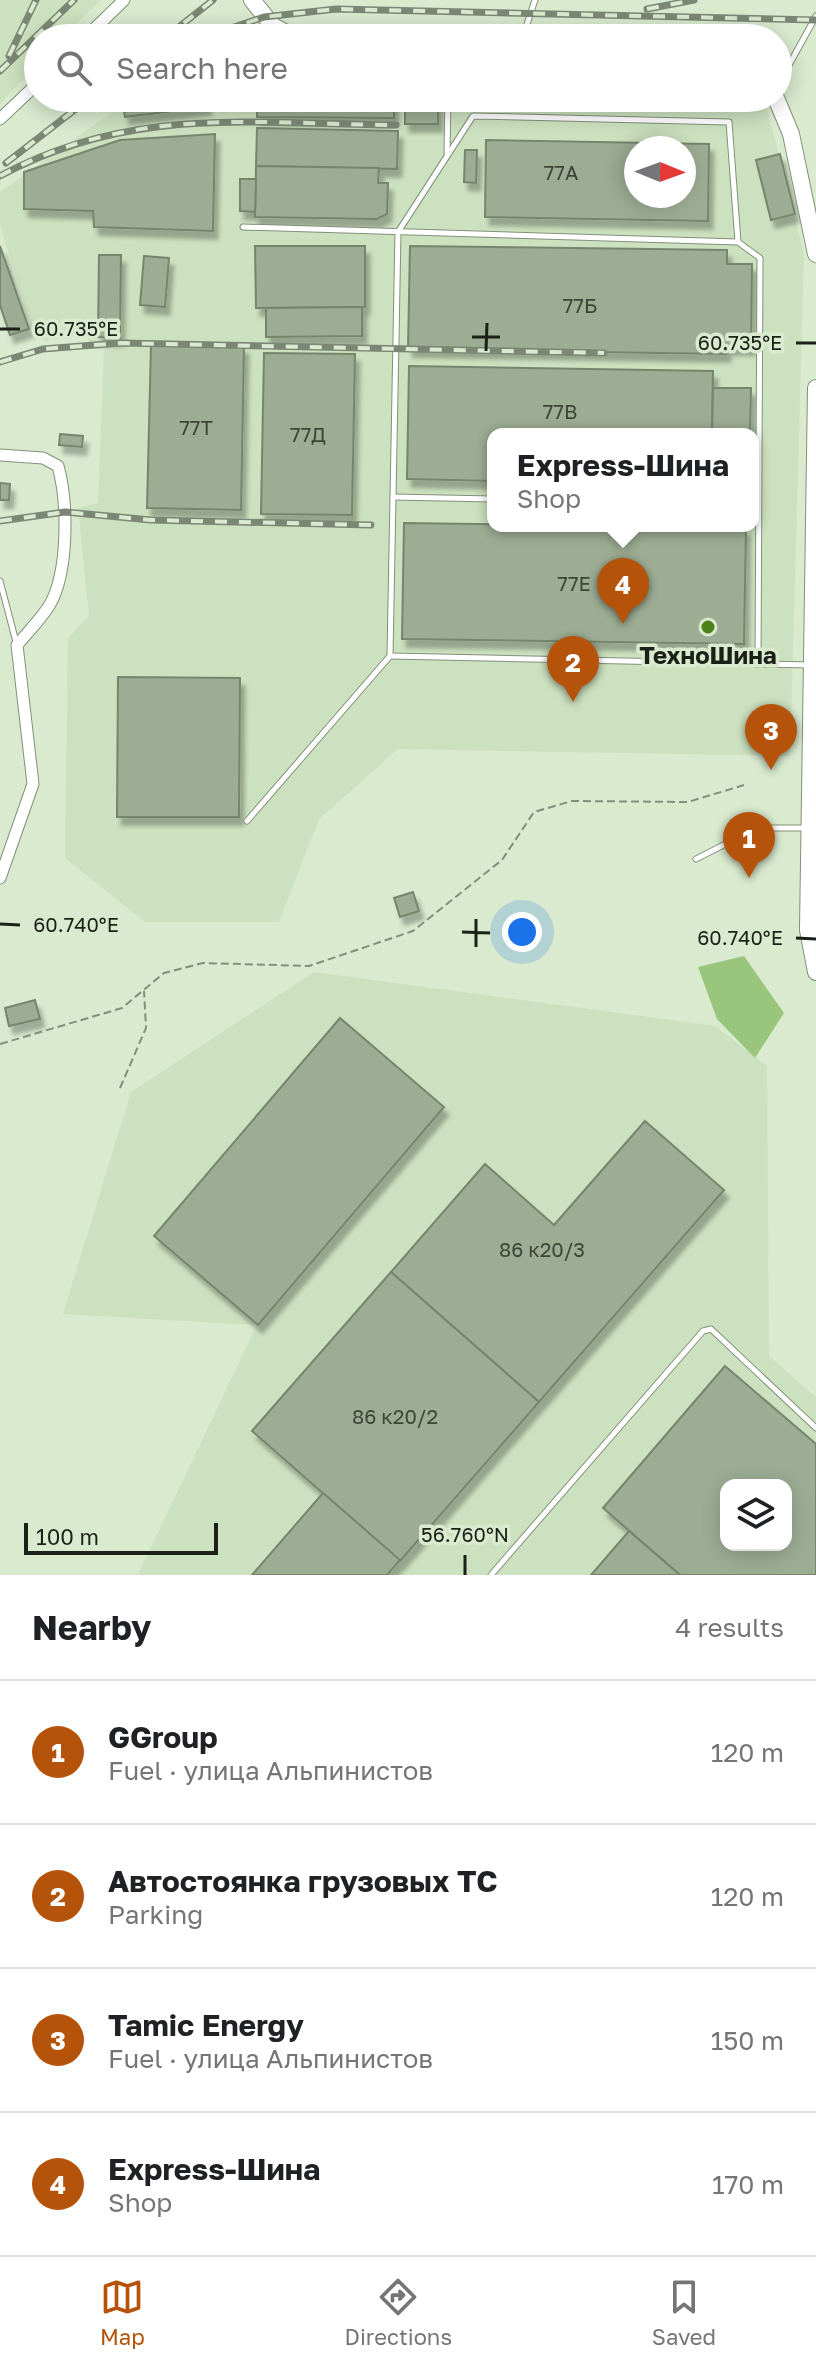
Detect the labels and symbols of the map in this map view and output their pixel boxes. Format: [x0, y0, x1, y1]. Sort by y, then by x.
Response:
north arrow [624, 136, 696, 208]
house number: 77А [544, 160, 578, 184]
house number: 77Б [563, 293, 597, 317]
text: 60.735°E [34, 316, 118, 340]
text: 60.735°E [698, 330, 782, 354]
house number: 77В [543, 399, 577, 423]
house number: 77Т [179, 415, 213, 439]
house number: 77Д [290, 422, 326, 446]
pin: 4 [597, 558, 649, 624]
house number: 77Е [557, 571, 591, 595]
marker: ТехноШина [699, 618, 717, 636]
pin: 2 [547, 636, 599, 702]
place label: ТехноШина [639, 640, 777, 669]
pin: 3 [745, 704, 797, 770]
pin: 1 [723, 812, 775, 878]
text: 60.740°E [33, 912, 119, 936]
your location [502, 912, 542, 952]
text: 60.740°E [697, 925, 783, 949]
house number: 86 к20/3 [499, 1237, 585, 1261]
house number: 86 к20/2 [352, 1404, 438, 1428]
scale bar [24, 1519, 218, 1555]
text: 56.760°N [421, 1522, 509, 1546]

